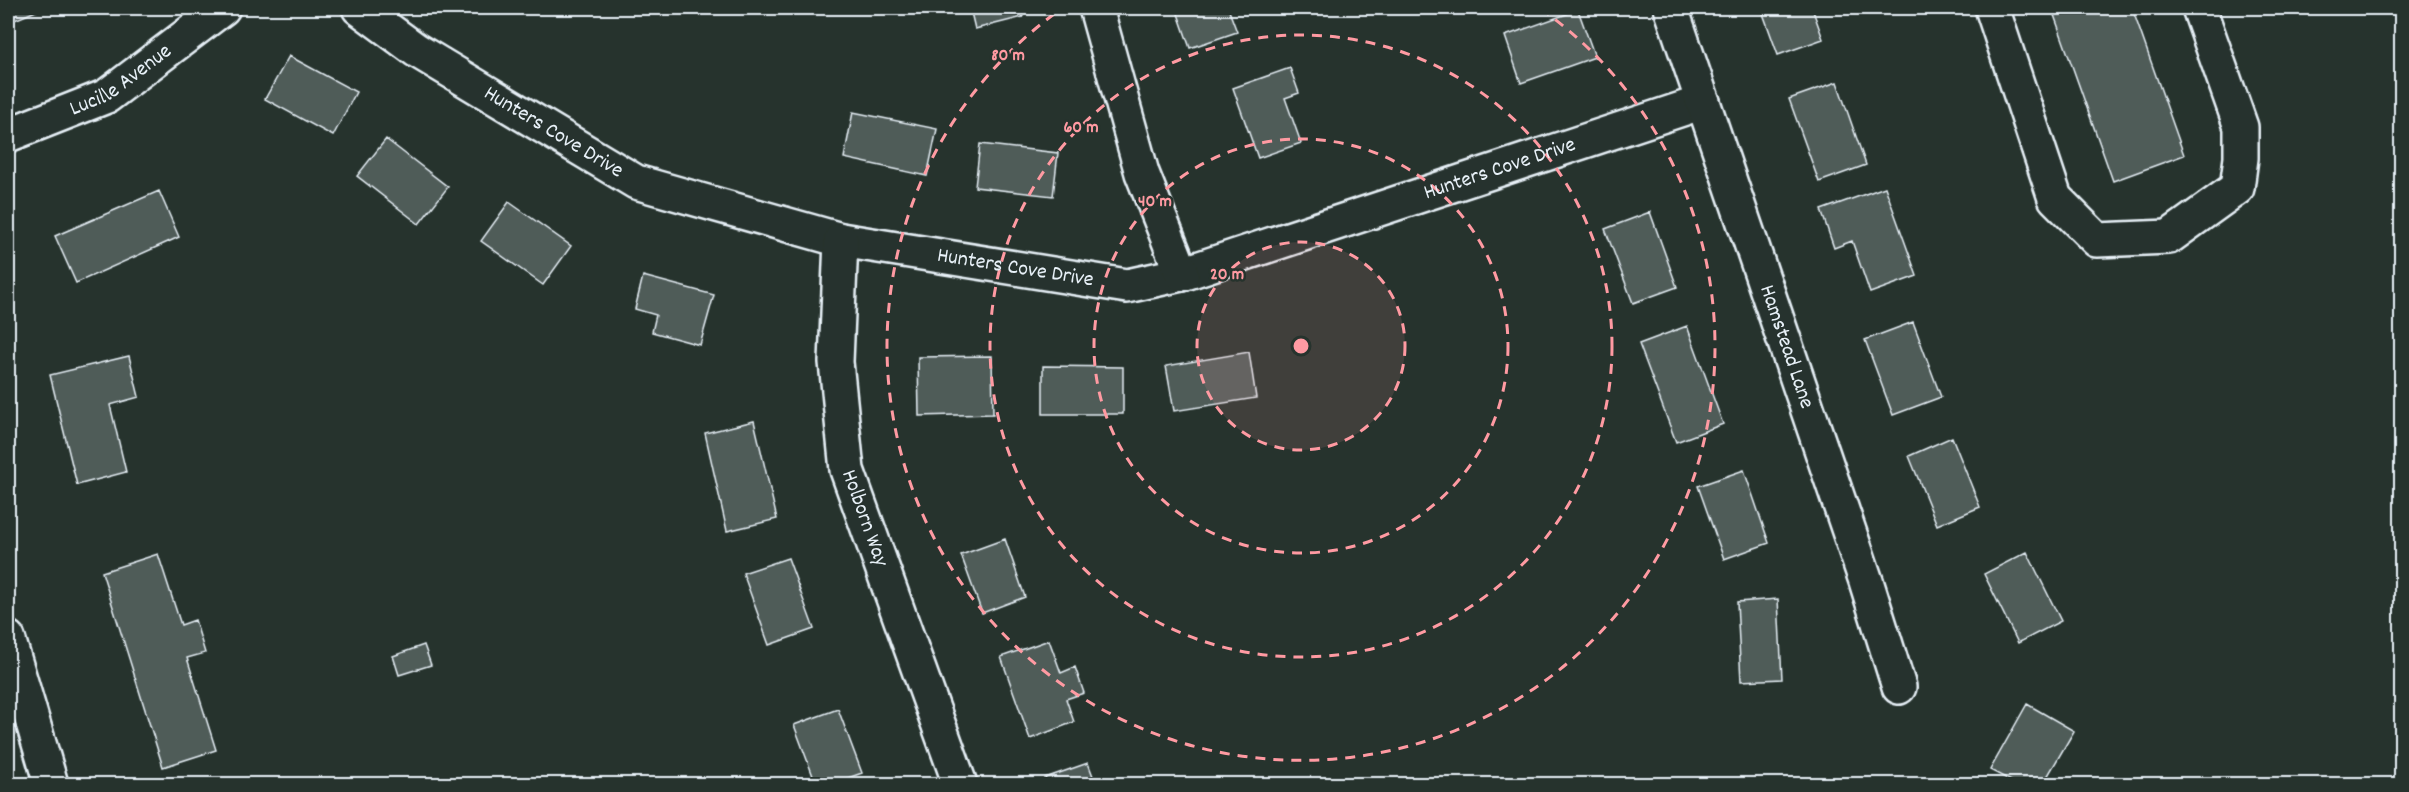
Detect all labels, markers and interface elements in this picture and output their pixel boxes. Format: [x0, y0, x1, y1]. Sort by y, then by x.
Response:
street label: Lucille Avenue [65, 36, 179, 125]
text: 80 m [991, 44, 1025, 69]
street label: Hunters Cove Drive [478, 78, 629, 186]
text: 60 m [1063, 116, 1099, 141]
street label: Hunters Cove Drive [1420, 130, 1580, 209]
text: 40 m [1138, 190, 1172, 215]
street label: Hunters Cove Drive [935, 240, 1096, 296]
text: 20 m [1210, 263, 1244, 288]
street label: Hamstead Lane [1751, 281, 1822, 413]
centre of rings [1291, 336, 1311, 356]
street label: Holborn Way [833, 466, 896, 572]

